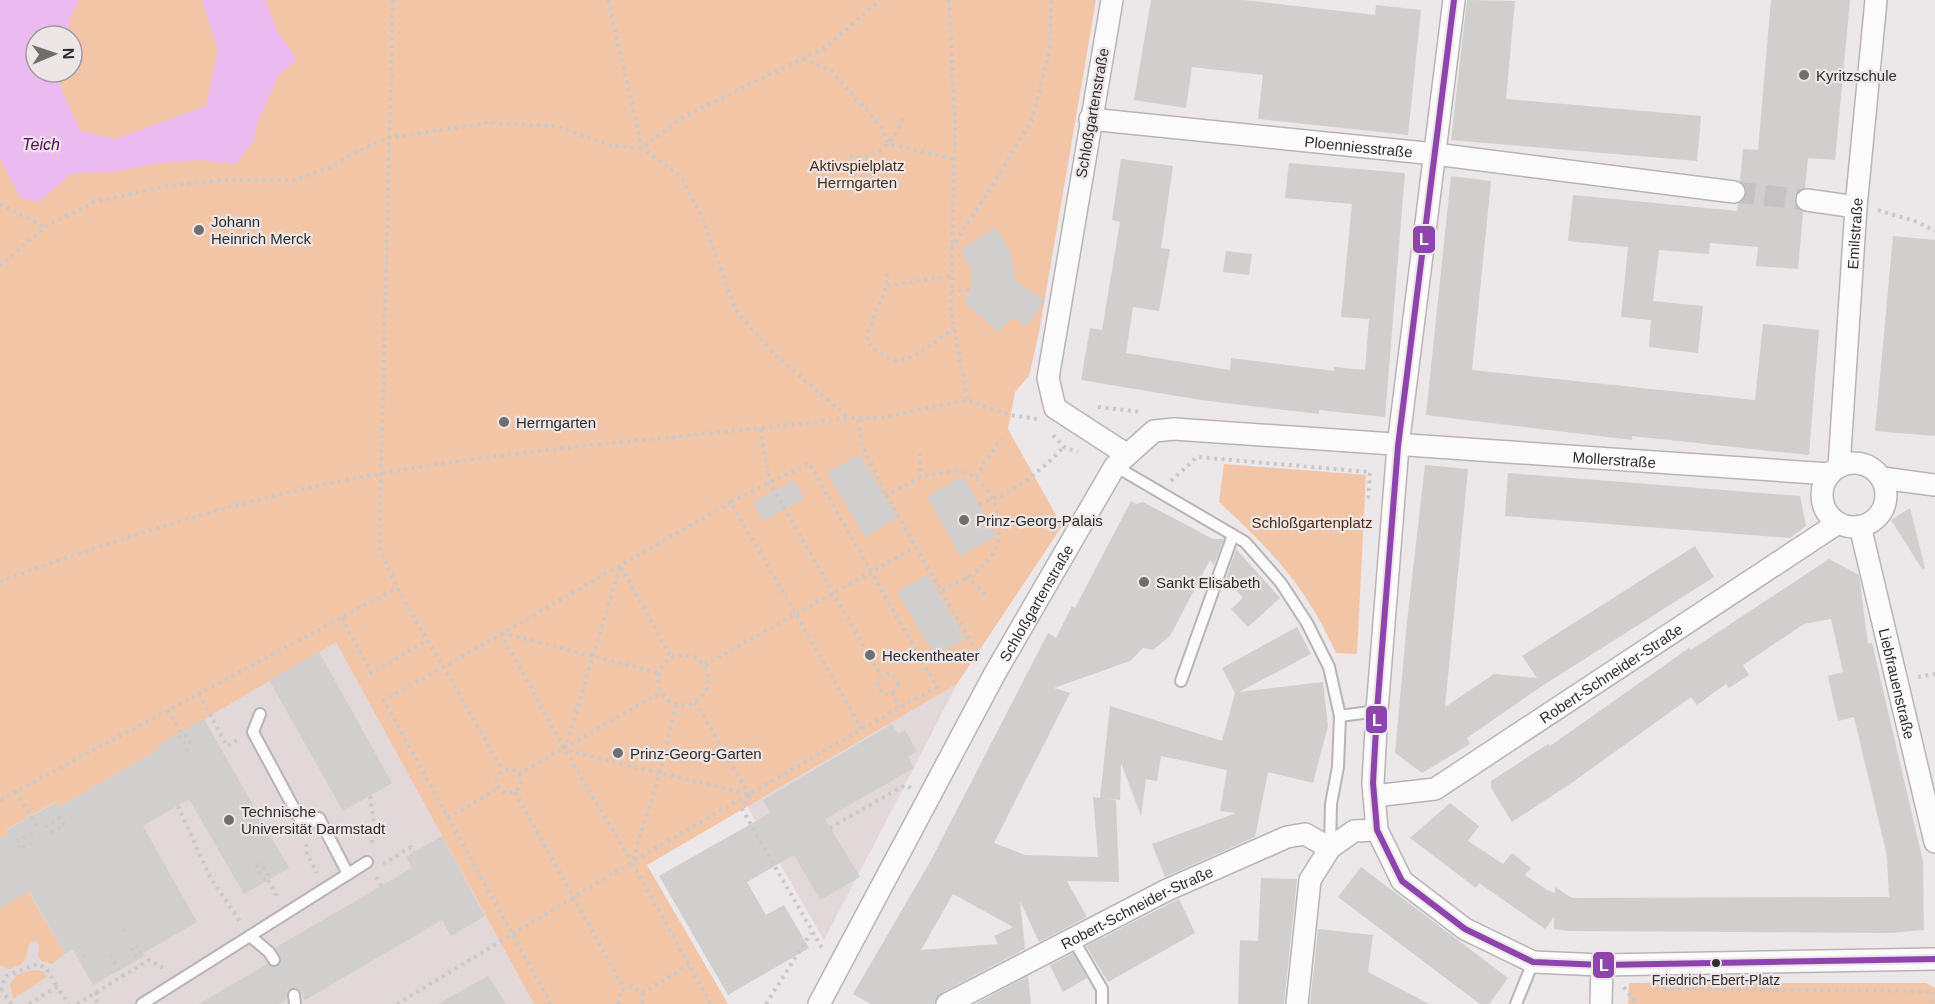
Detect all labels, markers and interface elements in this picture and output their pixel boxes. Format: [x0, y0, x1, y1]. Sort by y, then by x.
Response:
north arrow [24, 24, 84, 84]
text: N [60, 47, 77, 60]
street label: Schloßgartenstraße [1072, 47, 1112, 179]
place label: Kyritzschule [1816, 67, 1897, 84]
marker: Kyritzschule [1797, 68, 1811, 82]
street label: Ploenniesstraße [1304, 132, 1413, 160]
water label: Teich [22, 136, 60, 153]
park label: Aktivspielplatz Herrngarten [809, 157, 905, 191]
street label: Emilstraße [1843, 197, 1865, 270]
place label: Johann Heinrich Merck [211, 213, 312, 247]
marker: Johann Heinrich Merck [192, 223, 206, 237]
line badge: L [1412, 225, 1436, 254]
text: L [1419, 231, 1429, 248]
place label: Herrngarten [516, 414, 596, 431]
marker: Herrngarten [497, 415, 511, 429]
street label: Mollerstraße [1572, 448, 1657, 471]
place label: Prinz-Georg-Palais [976, 512, 1103, 529]
marker: Prinz-Georg-Palais [957, 513, 971, 527]
park label: Schloßgartenplatz [1252, 514, 1372, 531]
street label: Schloßgartenstraße [995, 542, 1076, 664]
place label: Sankt Elisabeth [1156, 574, 1260, 591]
marker: Sankt Elisabeth [1137, 575, 1151, 589]
street label: Robert-Schneider-Straße [1536, 620, 1685, 726]
street label: Liebfrauenstraße [1876, 626, 1919, 741]
place label: Heckentheater [882, 647, 980, 664]
marker: Heckentheater [863, 648, 877, 662]
line badge: L [1365, 705, 1388, 734]
text: L [1372, 712, 1382, 729]
place label: Prinz-Georg-Garten [630, 745, 762, 762]
marker: Prinz-Georg-Garten [611, 746, 625, 760]
place label: Technische Universität Darmstadt [241, 803, 386, 837]
marker: Technische Universität Darmstadt [222, 813, 236, 827]
street label: Robert-Schneider-Straße [1058, 862, 1215, 952]
line badge: L [1592, 951, 1615, 979]
text: L [1599, 957, 1609, 974]
marker: Friedrich-Ebert-Platz [1710, 957, 1722, 969]
place label: Friedrich-Ebert-Platz [1652, 972, 1780, 988]

